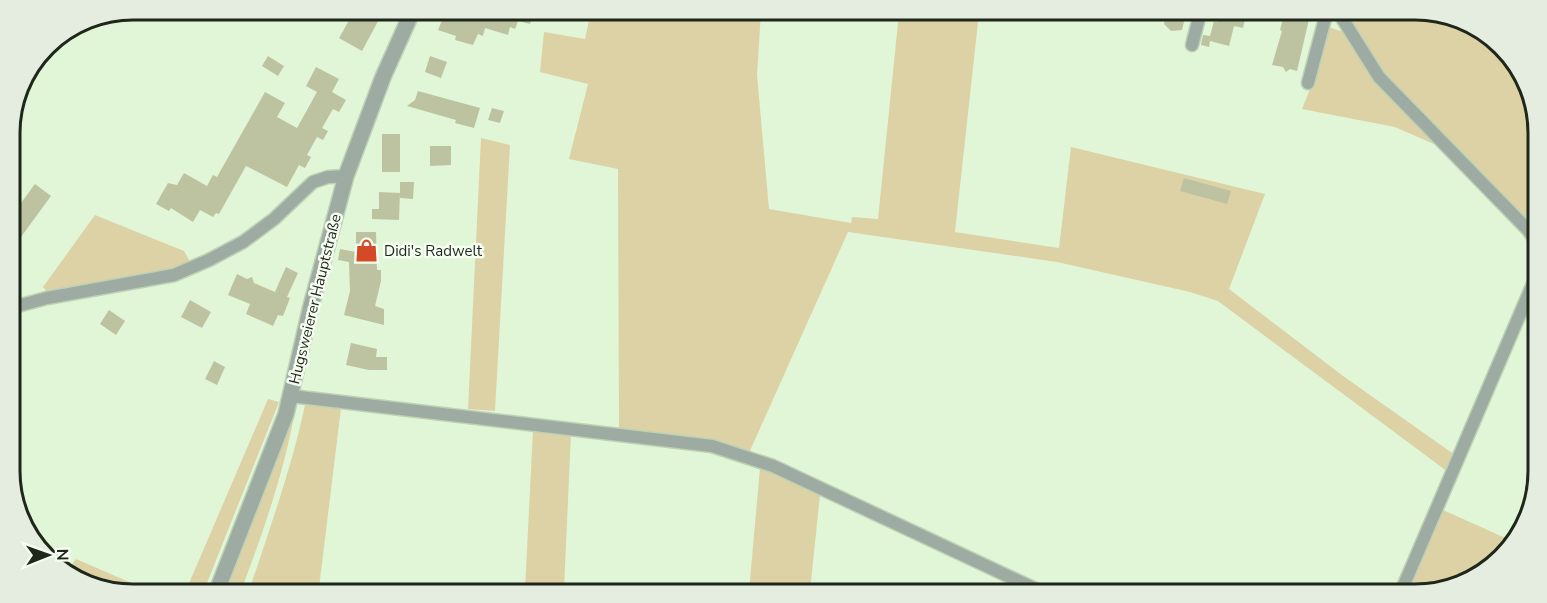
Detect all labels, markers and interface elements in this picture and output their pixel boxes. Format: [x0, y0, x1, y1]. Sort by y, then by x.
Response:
street label: Hugsweierer Hauptstraße [284, 212, 346, 386]
shop icon: Didi's Radwelt [353, 238, 379, 264]
place label: Didi's Radwelt [384, 241, 483, 261]
north arrow [18, 525, 78, 585]
text: N [51, 549, 73, 561]

